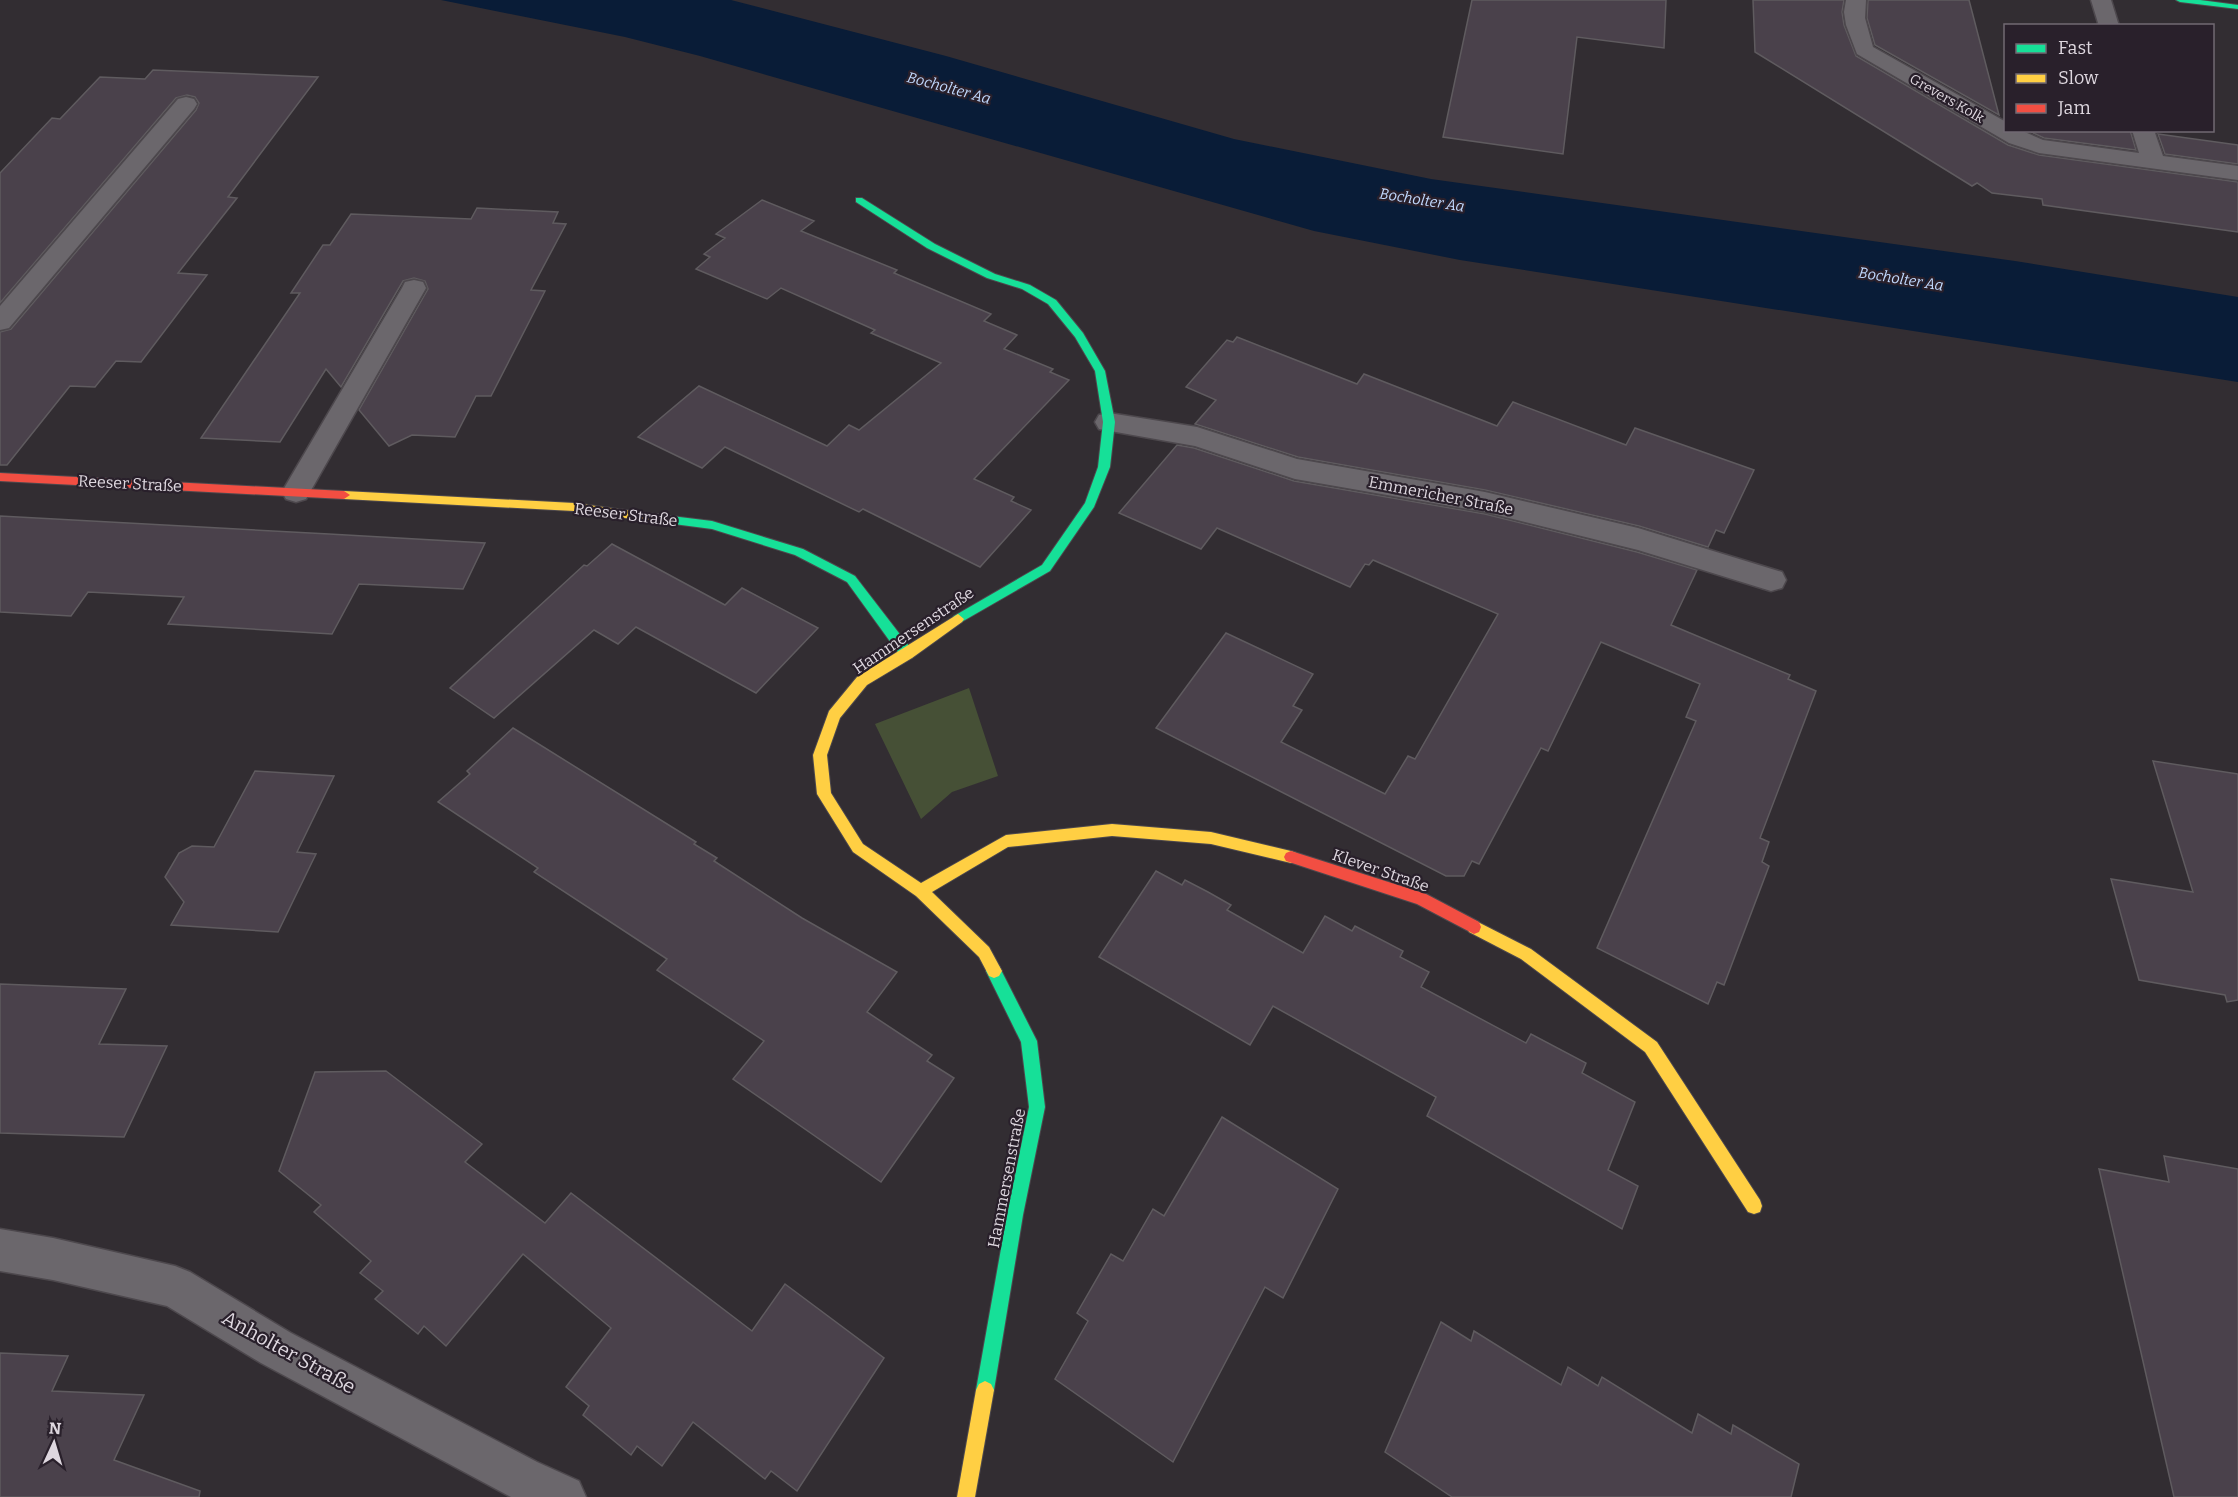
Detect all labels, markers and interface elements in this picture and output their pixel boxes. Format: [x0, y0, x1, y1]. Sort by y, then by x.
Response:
legend [2004, 24, 2214, 132]
text: Fast [2058, 37, 2093, 59]
text: Slow [2058, 67, 2099, 89]
water label: Bocholter Aa [905, 68, 993, 108]
street label: Grevers Kolk [1906, 70, 1987, 127]
text: Jam [2057, 97, 2091, 119]
water label: Bocholter Aa [1378, 184, 1466, 216]
water label: Bocholter Aa [1857, 263, 1945, 295]
street label: Reeser Straße [78, 471, 182, 496]
street label: Emmericher Straße [1367, 472, 1515, 519]
street label: Reeser Straße [573, 499, 679, 530]
street label: Hammersenstraße [849, 583, 977, 678]
street label: Klever Straße [1330, 845, 1432, 896]
street label: Hammersenstraße [984, 1107, 1029, 1249]
street label: Anholter Straße [218, 1305, 360, 1399]
north arrow [24, 1413, 84, 1473]
text: N [48, 1419, 62, 1438]

